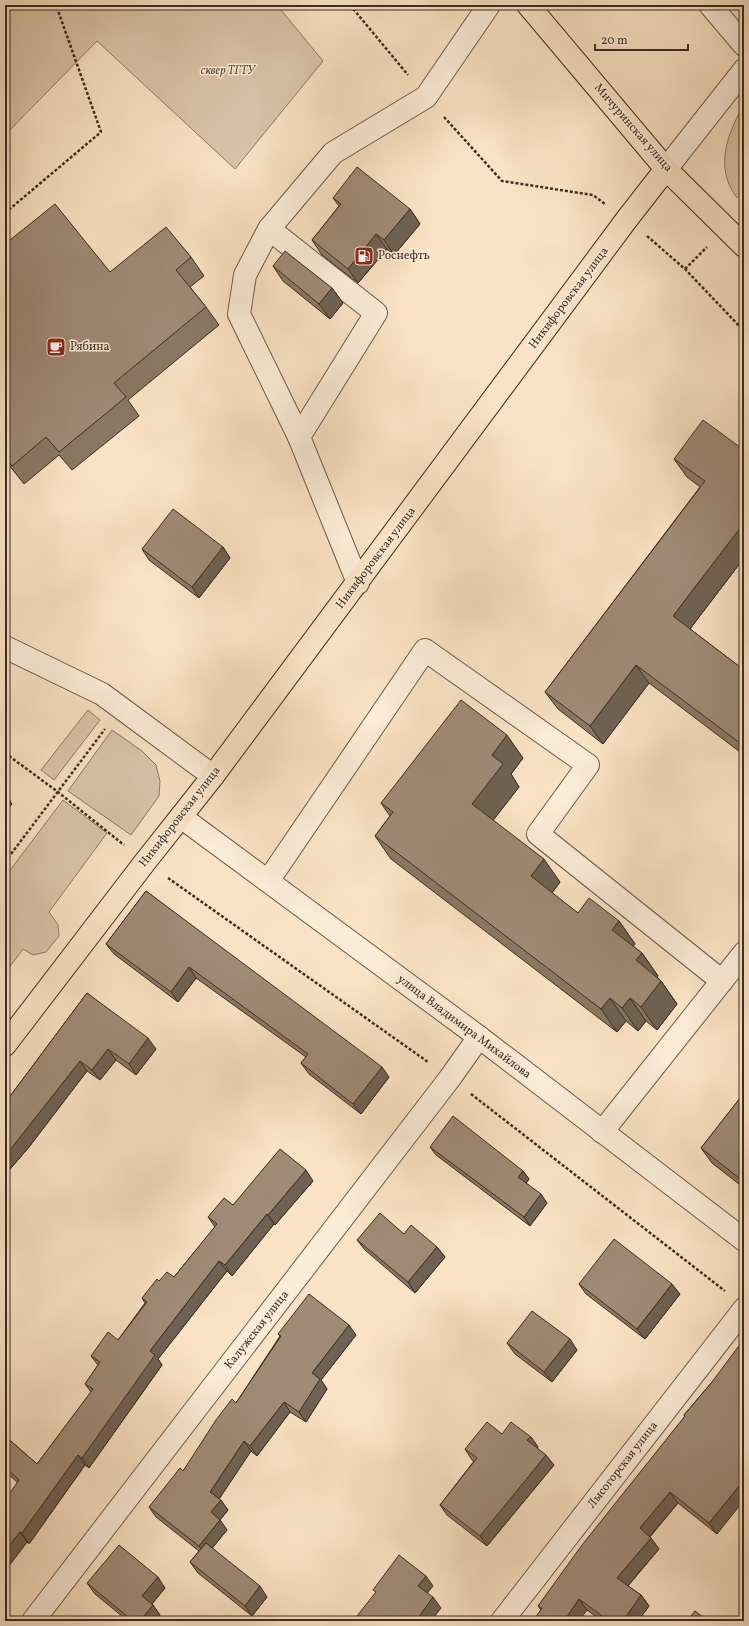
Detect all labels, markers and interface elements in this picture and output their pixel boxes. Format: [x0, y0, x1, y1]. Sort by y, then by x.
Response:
scale bar [595, 26, 688, 52]
text: 20 m [601, 33, 628, 49]
park label: сквер ТГТУ [201, 63, 256, 79]
street label: Мичуринская улица [590, 80, 676, 176]
street label: Никифоровская улица [525, 244, 613, 352]
fuel station icon: Роснефть [353, 245, 375, 267]
place label: Роснефть [378, 248, 430, 264]
cafe icon: Рябина [45, 336, 67, 358]
place label: Рябина [70, 339, 110, 355]
street label: Никифоровская улица [332, 504, 420, 612]
street label: Никифоровская улица [136, 763, 224, 871]
street label: улица Владимира Михайлова [394, 971, 534, 1083]
street label: Калужская улица [221, 1287, 293, 1373]
street label: Лысогорская улица [584, 1418, 662, 1512]

